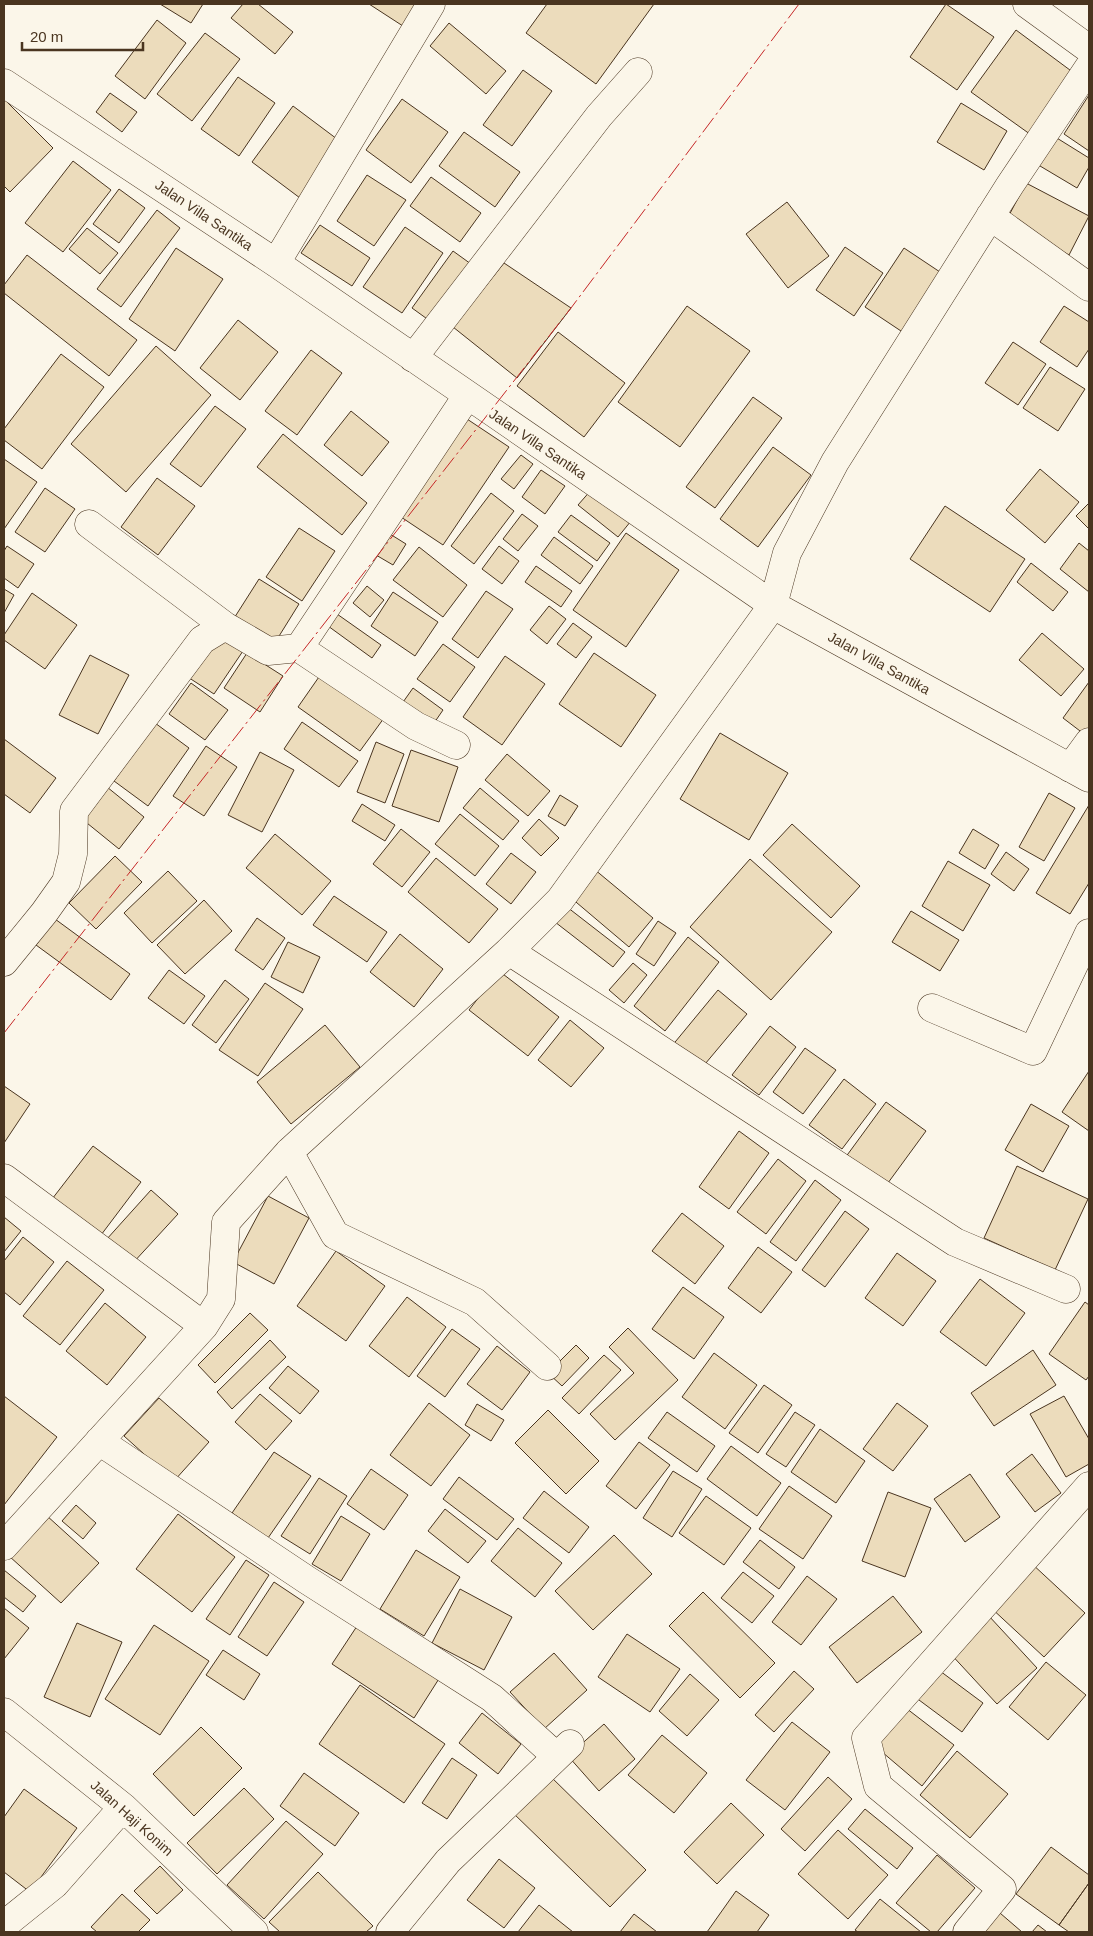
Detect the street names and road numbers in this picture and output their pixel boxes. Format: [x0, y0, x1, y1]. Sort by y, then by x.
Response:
street label: Jalan Villa Santika [152, 176, 256, 254]
street label: Jalan Villa Santika [486, 405, 590, 483]
street label: Jalan Villa Santika [825, 628, 933, 698]
street label: Jalan Haji Konim [88, 1777, 176, 1859]

